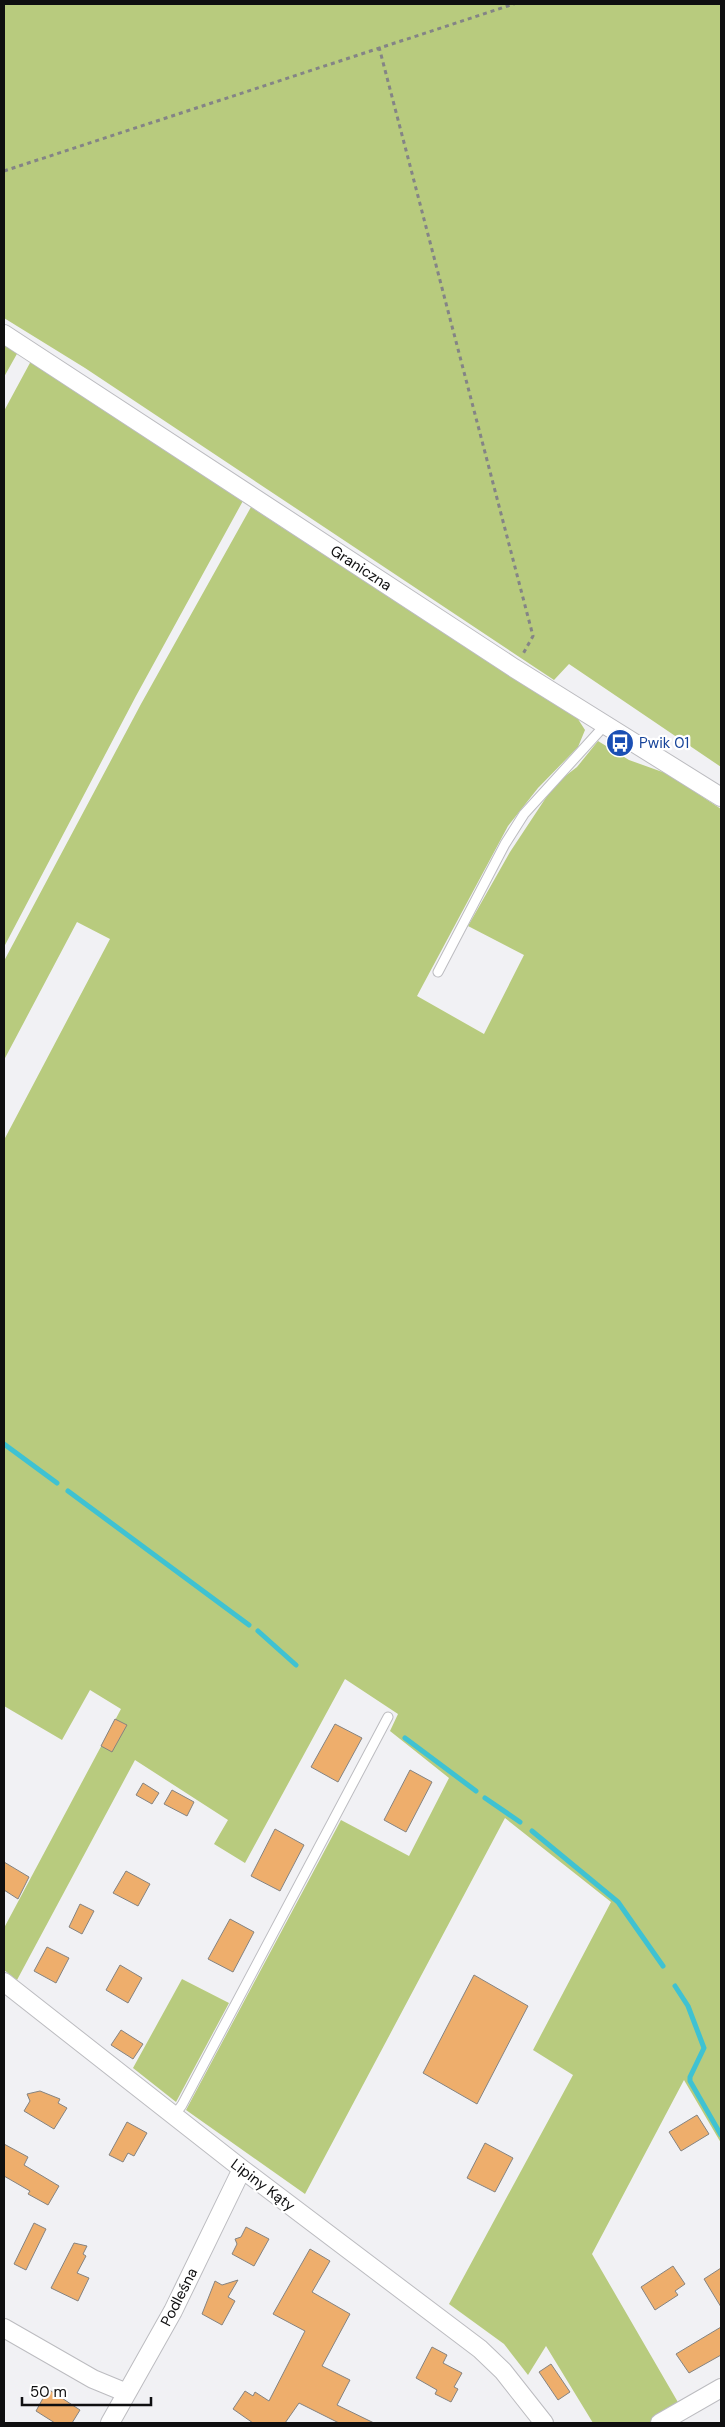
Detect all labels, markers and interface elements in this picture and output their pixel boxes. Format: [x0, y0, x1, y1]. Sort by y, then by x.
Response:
street label: Graniczna [326, 541, 396, 595]
bus stop icon: Pwik 01 [605, 728, 635, 758]
place label: Pwik 01 [639, 733, 689, 753]
street label: Lipiny Kąty [227, 2154, 300, 2216]
street label: Podleśna [156, 2265, 202, 2329]
scale bar [22, 2374, 151, 2406]
text: 50 m [30, 2382, 67, 2402]

